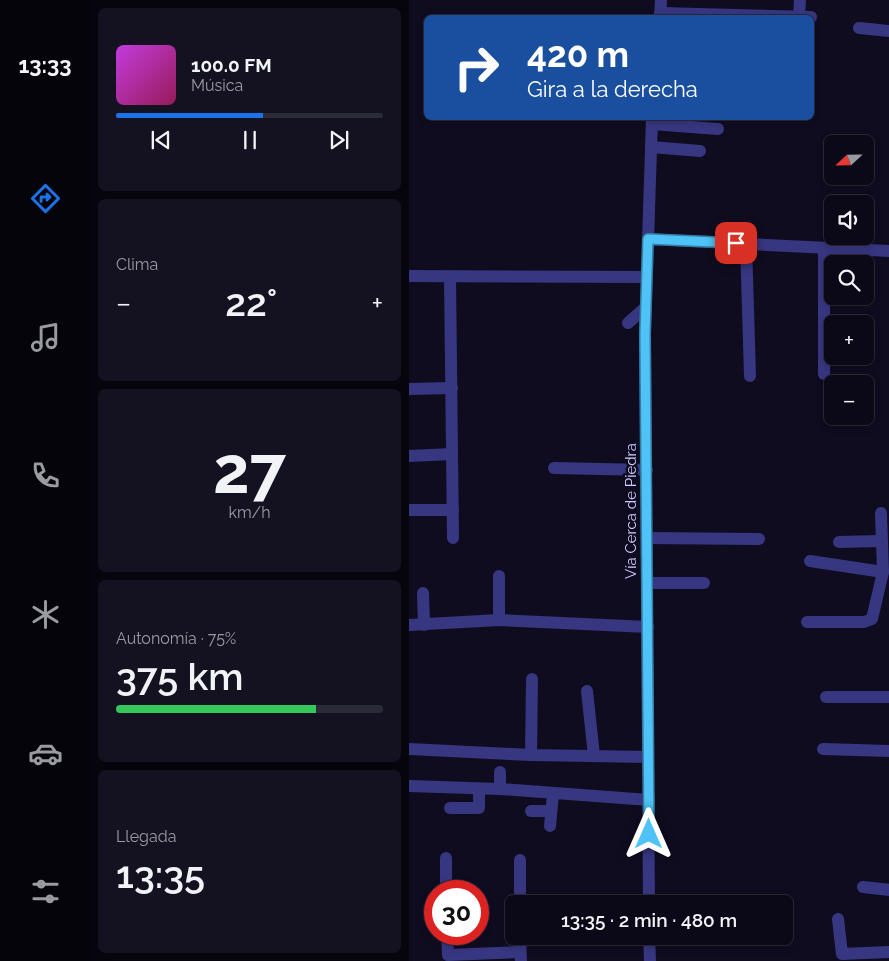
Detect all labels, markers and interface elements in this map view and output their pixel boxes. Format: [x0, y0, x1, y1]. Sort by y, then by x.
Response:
text: 420 m [527, 34, 629, 75]
icon: right [444, 35, 509, 100]
text: 13:33 [18, 52, 72, 78]
text: 100.0 FM [191, 54, 272, 76]
text: Música [191, 76, 243, 95]
text: Gira a la derecha [527, 76, 698, 102]
icon: previous [147, 126, 175, 154]
icon: pause [236, 126, 264, 154]
icon: next [325, 126, 353, 154]
north arrow [824, 135, 874, 185]
map controls [824, 135, 874, 425]
icon: directions [28, 181, 63, 216]
button: sound [824, 195, 874, 245]
pin [715, 222, 757, 264]
icon: arrive [722, 229, 750, 257]
text: Clima [116, 255, 158, 274]
button: search [824, 255, 874, 305]
text: 22° [225, 280, 277, 325]
text: − [116, 287, 131, 320]
text: + [371, 287, 383, 320]
button: + [824, 315, 874, 365]
icon: music [28, 320, 63, 355]
button: − [824, 375, 874, 425]
text: 27 [213, 432, 286, 508]
street label: Vía Cerca de Piedra [622, 443, 640, 579]
icon: phone [28, 458, 63, 493]
text: km/h [228, 503, 271, 522]
icon: climate [28, 597, 63, 632]
text: Autonomía · 75% [116, 629, 236, 648]
text: 375 km [116, 654, 244, 699]
icon: car [28, 736, 63, 771]
position arrow [622, 807, 674, 859]
text: Llegada [116, 827, 176, 846]
text: 13:35 [116, 852, 205, 897]
icon: filters [28, 874, 63, 909]
speed limit sign: 30 [424, 880, 489, 945]
text: 13:35 · 2 min · 480 m [561, 909, 737, 931]

